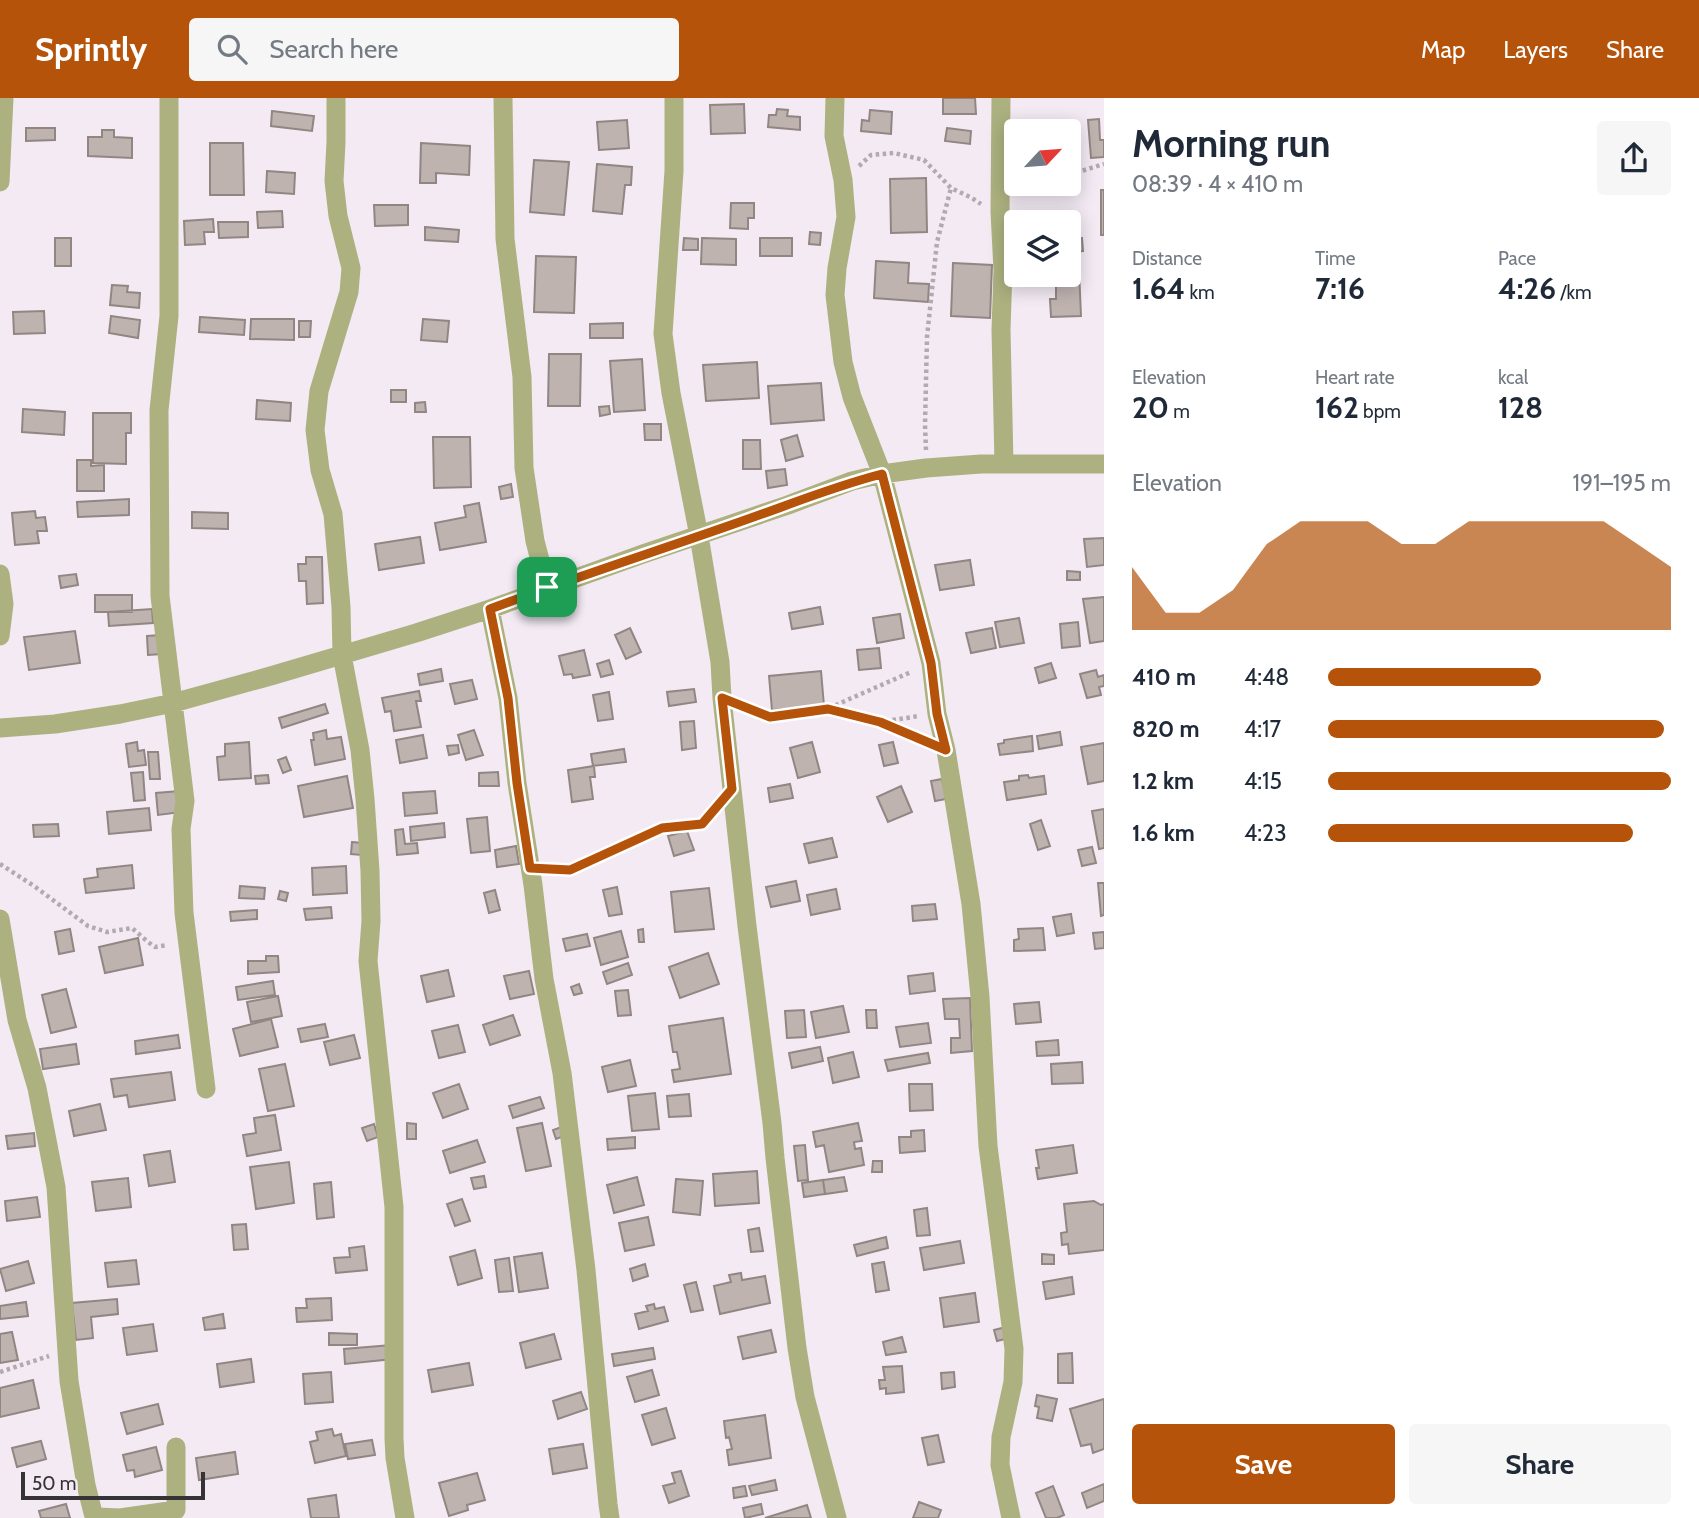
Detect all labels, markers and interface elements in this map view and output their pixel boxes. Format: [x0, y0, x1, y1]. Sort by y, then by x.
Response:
search box [189, 18, 679, 81]
text: Sprintly [35, 29, 147, 69]
icon: search [213, 30, 251, 68]
text: Search here [269, 33, 398, 65]
text: Map [1421, 35, 1465, 64]
text: Layers [1503, 35, 1568, 64]
text: Share [1606, 35, 1664, 64]
north arrow [1004, 119, 1082, 196]
map controls [1004, 119, 1081, 287]
text: Morning run [1132, 120, 1331, 167]
button: share [1597, 121, 1671, 195]
text: 08:39 · 4 × 410 m [1132, 170, 1303, 198]
button: layers [1004, 210, 1081, 287]
text: Distance [1132, 247, 1202, 270]
text: Time [1315, 247, 1355, 270]
text: Pace [1498, 247, 1536, 270]
text: 1.64 [1132, 270, 1185, 307]
text: 7:16 [1315, 270, 1365, 307]
text: 4:26 [1498, 270, 1556, 307]
text: km [1185, 281, 1215, 304]
text: /km [1556, 281, 1592, 304]
text: Elevation [1132, 366, 1206, 389]
text: Heart rate [1315, 366, 1395, 389]
text: kcal [1498, 366, 1528, 389]
text: 20 [1132, 389, 1169, 426]
text: 162 [1315, 389, 1359, 426]
text: 128 [1498, 389, 1543, 426]
text: m [1169, 400, 1190, 423]
text: bpm [1359, 400, 1401, 423]
text: Elevation [1132, 469, 1222, 497]
text: 191–195 m [1572, 469, 1671, 497]
pin [517, 557, 577, 617]
icon: arrive [528, 568, 566, 606]
text: 410 m [1132, 663, 1196, 691]
text: 4:48 [1244, 663, 1289, 691]
text: 820 m [1132, 715, 1199, 743]
text: 4:17 [1244, 715, 1281, 743]
text: 1.2 km [1132, 767, 1194, 795]
text: 4:15 [1244, 767, 1282, 795]
text: 1.6 km [1132, 819, 1195, 847]
text: 4:23 [1244, 819, 1287, 847]
button: Save [1132, 1424, 1395, 1504]
button: Share [1409, 1424, 1671, 1504]
scale bar [21, 1469, 205, 1501]
text: 50 m [32, 1472, 76, 1495]

